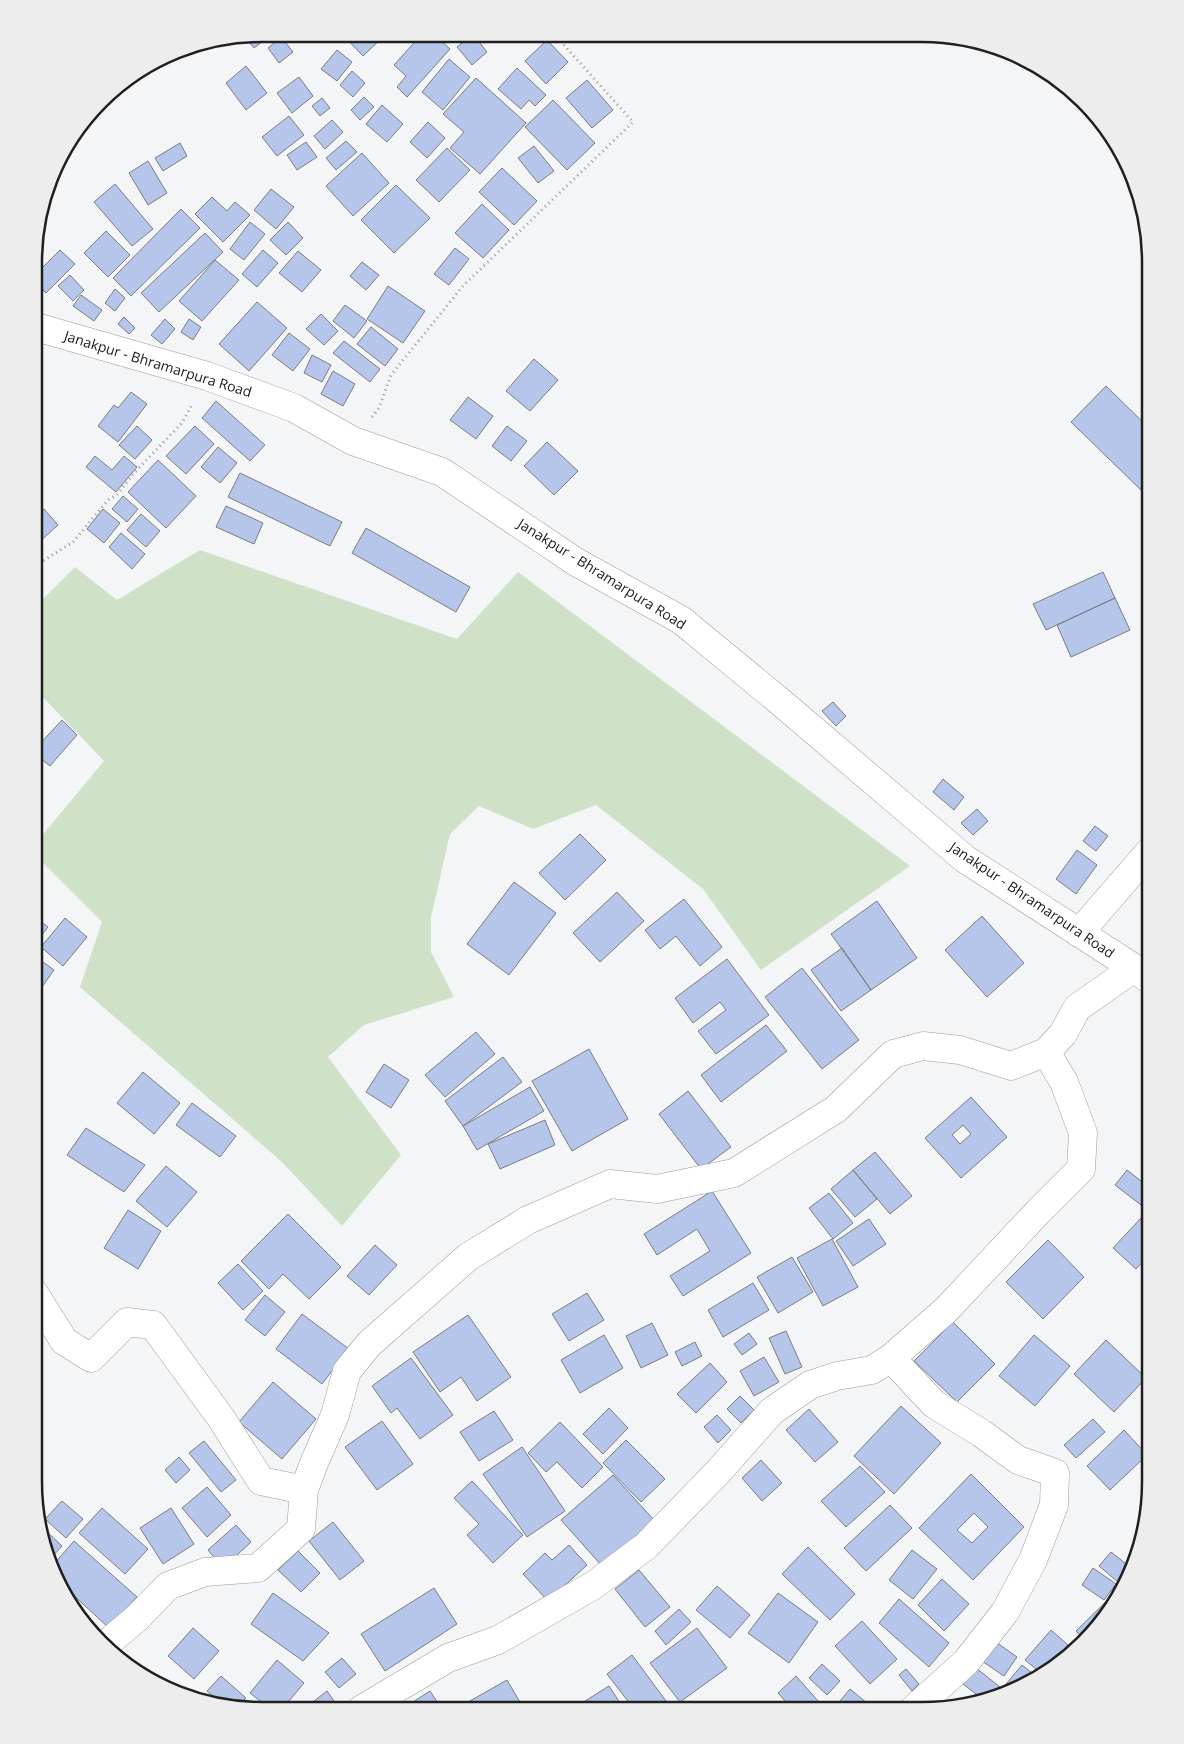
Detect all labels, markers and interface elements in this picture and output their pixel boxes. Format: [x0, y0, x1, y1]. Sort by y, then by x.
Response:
street label: Janakpur - Bhramarpura Road [60, 325, 254, 401]
street label: Janakpur - Bhramarpura Road [513, 513, 690, 633]
street label: Janakpur - Bhramarpura Road [944, 836, 1119, 962]

